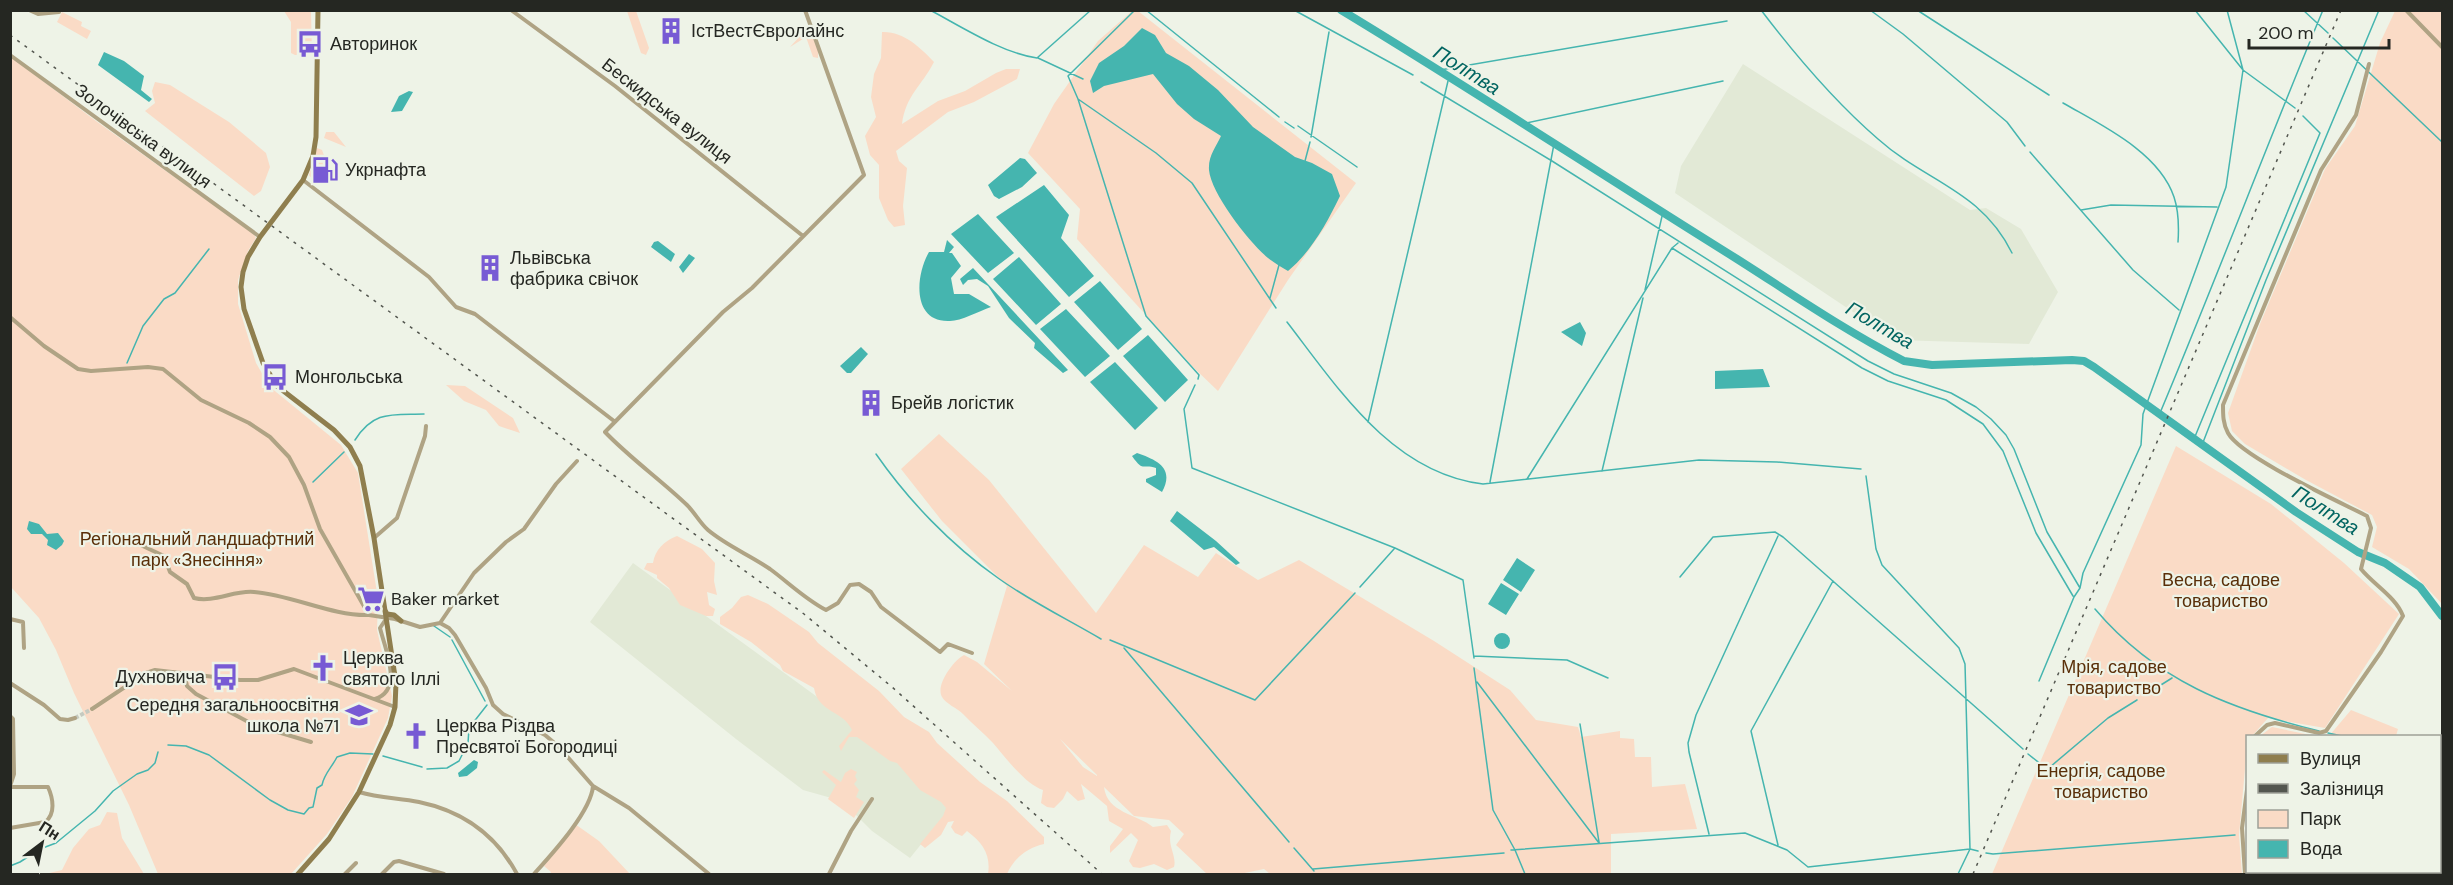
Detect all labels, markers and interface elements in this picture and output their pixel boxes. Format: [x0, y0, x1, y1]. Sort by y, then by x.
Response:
scale bar [2249, 12, 2388, 50]
building icon: ІстВестЄвролайнс [656, 16, 686, 46]
place label: ІстВестЄвролайнс [691, 19, 844, 43]
text: 200 m [2258, 21, 2314, 45]
bus stop icon: Авторинок [295, 29, 325, 59]
place label: Авторинок [330, 32, 417, 56]
water label: Полтва [1429, 39, 1505, 101]
street label: Бескидська вулиця [597, 53, 737, 169]
street label: Золочівська вулиця [70, 78, 216, 194]
fuel station icon: Укрнафта [310, 155, 340, 185]
place label: Укрнафта [345, 158, 427, 182]
place label: Львівська фабрика свічок [510, 246, 638, 291]
building icon: Львівська фабрика свічок [475, 253, 505, 283]
water label: Полтва [1841, 295, 1919, 355]
bus stop icon: Монгольська [260, 362, 290, 392]
place label: Монгольська [295, 365, 403, 389]
building icon: Брейв логістик [856, 388, 886, 418]
place label: Брейв логістик [891, 391, 1014, 415]
water label: Полтва [2288, 479, 2364, 541]
park label: Регіональний ландшафтний парк «Знесіння» [80, 527, 314, 572]
park label: Весна, садове товариство [2162, 568, 2280, 613]
supermarket icon: Baker market [356, 584, 386, 614]
place label: Baker market [391, 587, 500, 611]
place label: Церква святого Іллі [343, 646, 440, 691]
church icon: Церква святого Іллі [308, 653, 338, 683]
park label: Мрія, садове товариство [2061, 655, 2167, 700]
bus stop icon: Духновича [210, 662, 240, 692]
place label: Духновича [115, 665, 206, 689]
place label: Середня загальноосвітня школа №71 [127, 693, 339, 738]
school or university icon: Середня загальноосвітня школа №71 [344, 700, 374, 730]
place label: Церква Різдва Пресвятої Богородиці [436, 714, 617, 759]
church icon: Церква Різдва Пресвятої Богородиці [401, 721, 431, 751]
legend [2246, 735, 2441, 873]
text: Вулиця [2300, 747, 2361, 771]
park label: Енергія, садове товариство [2036, 759, 2166, 804]
text: Залізниця [2300, 777, 2384, 801]
text: Парк [2300, 807, 2341, 831]
north arrow [12, 813, 72, 873]
text: Пн [35, 816, 64, 845]
text: Вода [2300, 837, 2343, 861]

